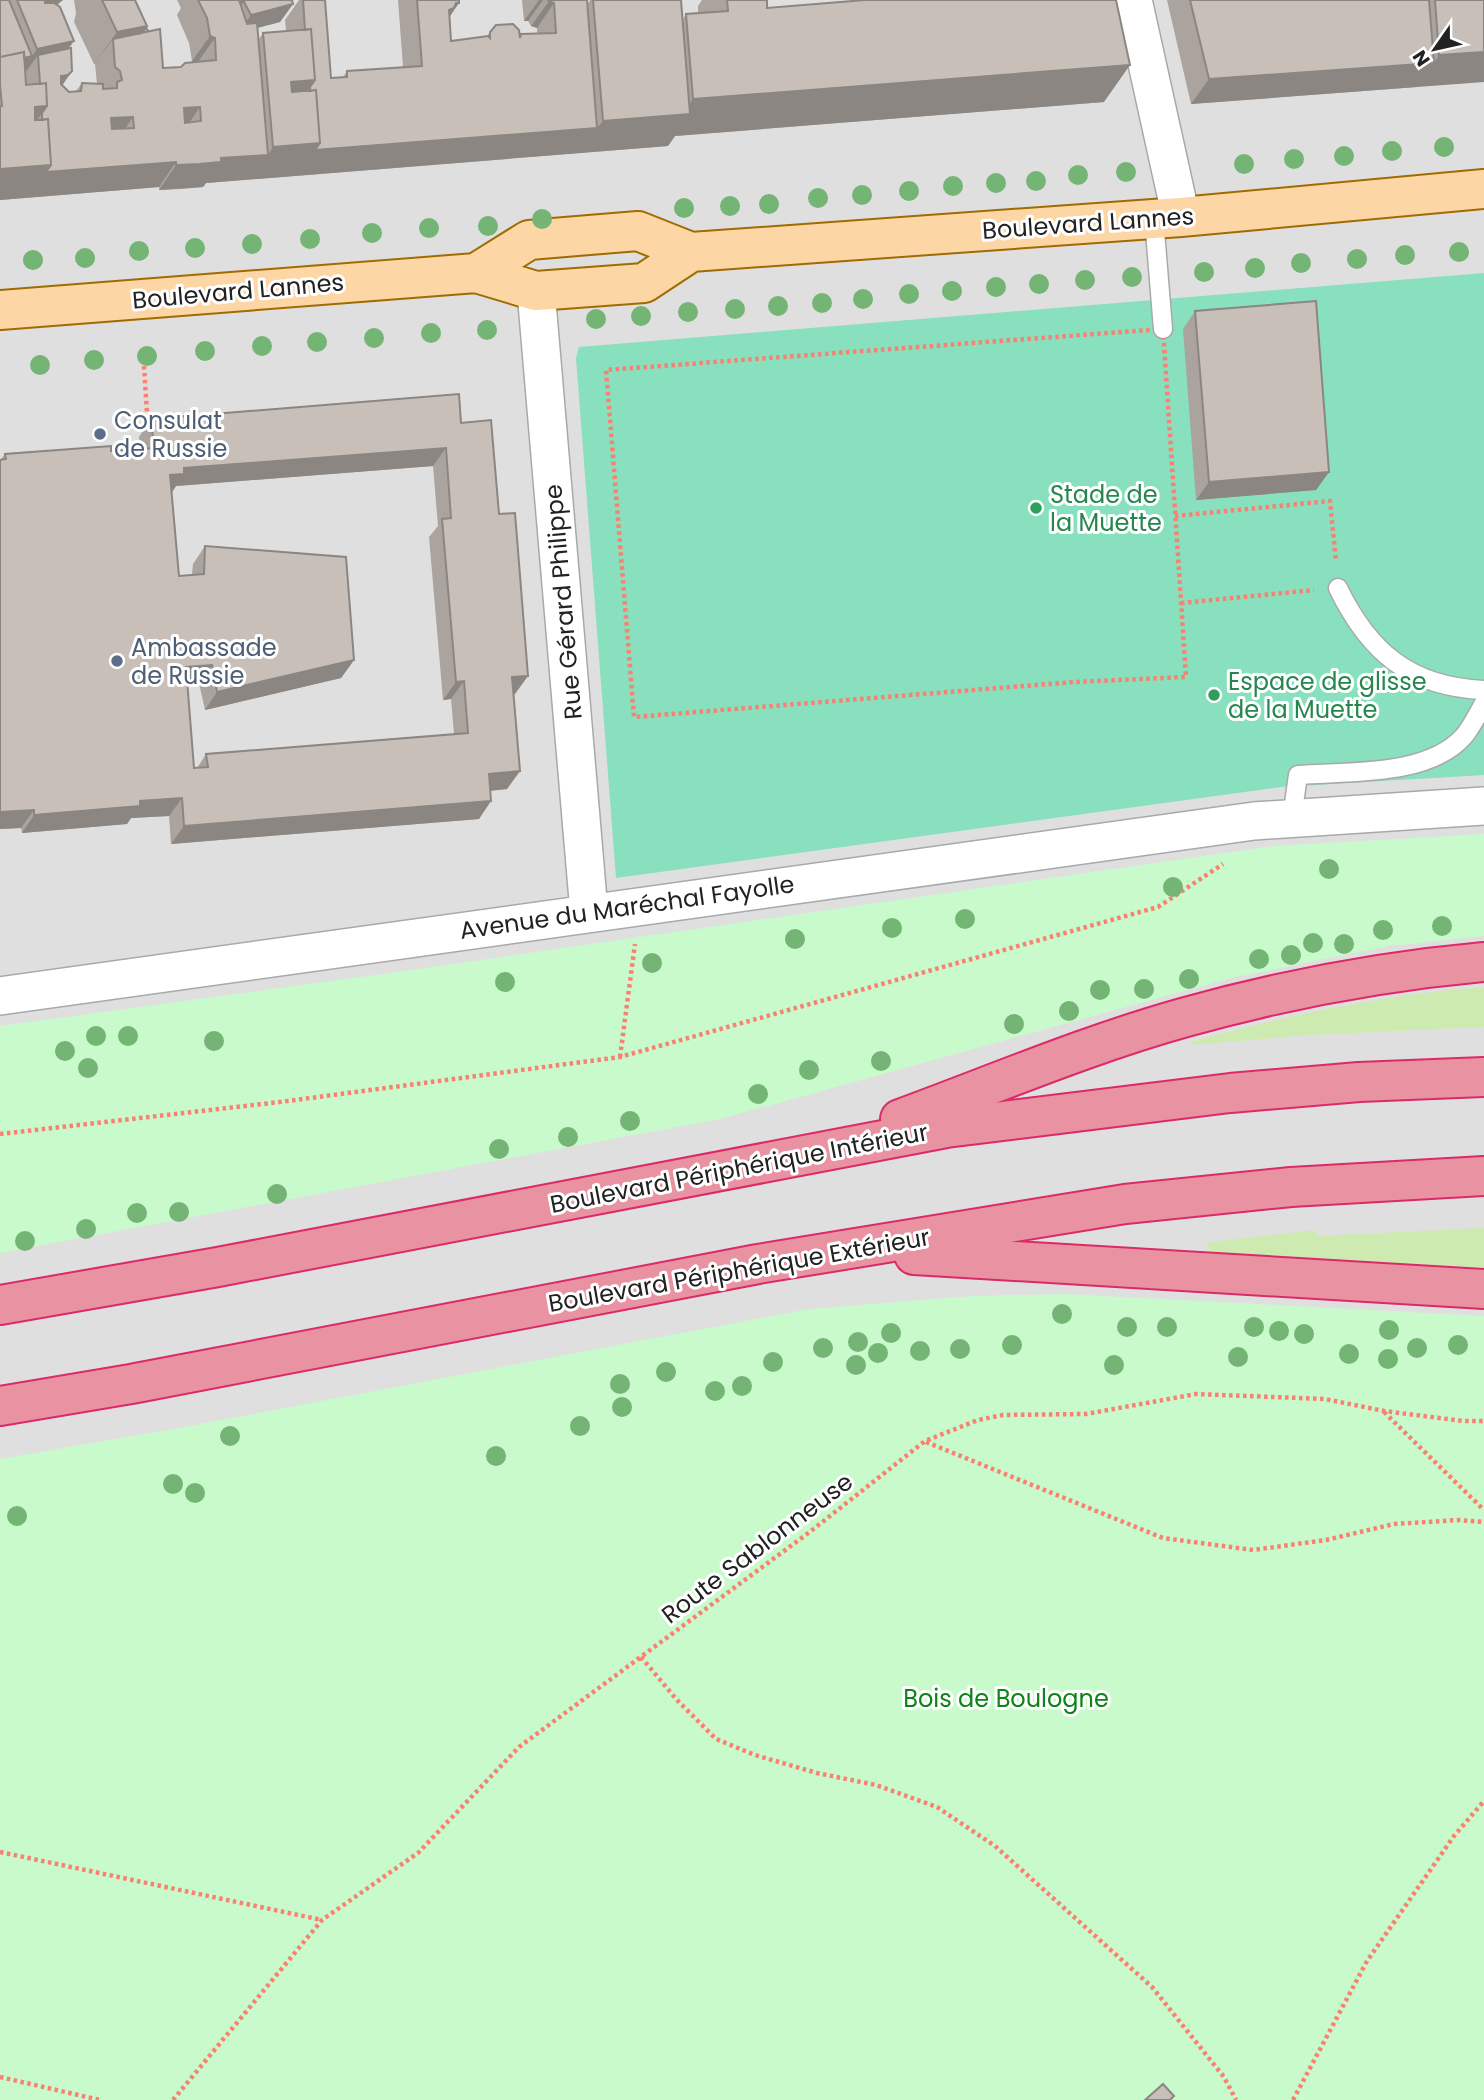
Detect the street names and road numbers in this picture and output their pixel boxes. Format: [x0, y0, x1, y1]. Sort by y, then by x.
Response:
street label: Boulevard Lannes [981, 199, 1195, 247]
street label: Boulevard Lannes [131, 265, 345, 317]
street label: Rue Gérard Philippe [536, 483, 590, 721]
street label: Avenue du Maréchal Fayolle [458, 867, 796, 947]
street label: Boulevard Périphérique Intérieur [547, 1115, 931, 1221]
street label: Boulevard Périphérique Extérieur [546, 1220, 932, 1320]
street label: Route Sablonneuse [655, 1465, 859, 1631]

